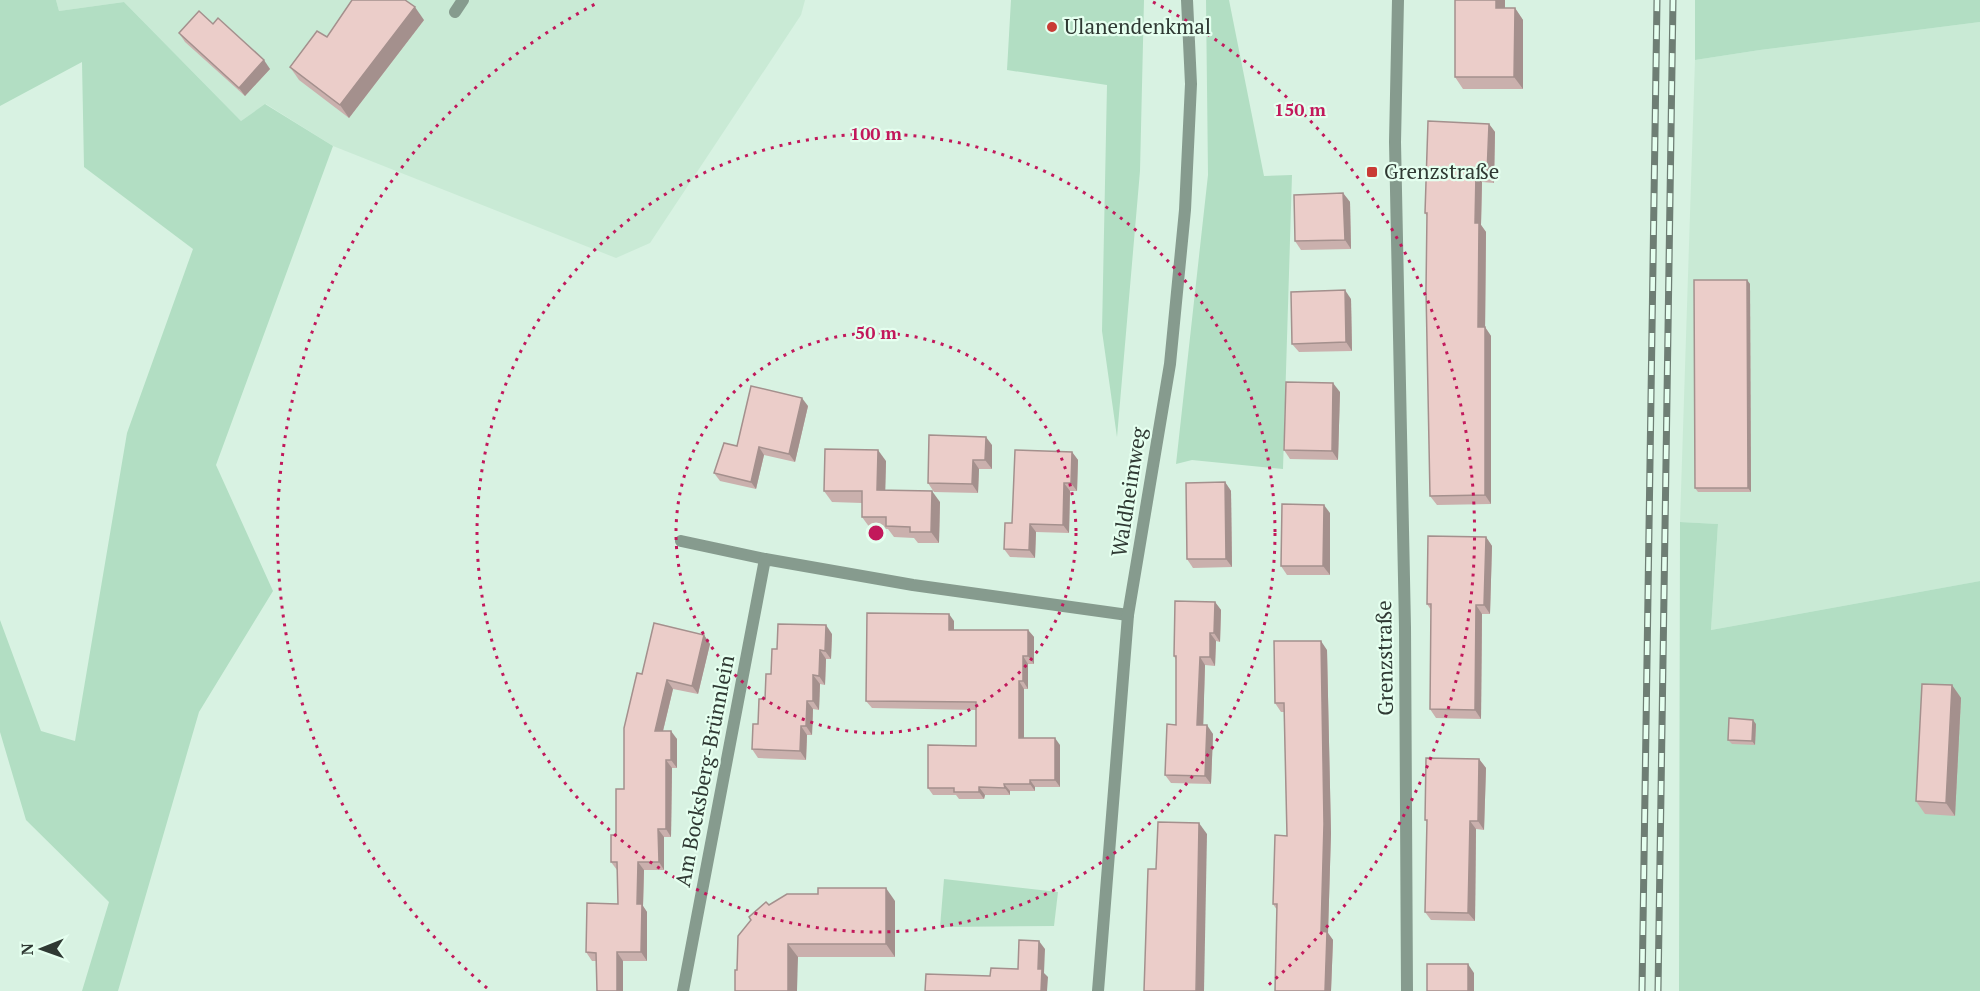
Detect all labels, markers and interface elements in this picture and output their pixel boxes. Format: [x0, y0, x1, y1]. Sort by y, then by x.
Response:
place label: Ulanendenkmal [1064, 12, 1211, 40]
marker: Ulanendenkmal [1045, 20, 1059, 34]
text: 150 m [1274, 97, 1326, 121]
text: 100 m [850, 121, 902, 145]
place label: Grenzstraße [1384, 157, 1499, 185]
marker: Grenzstraße [1365, 165, 1379, 179]
text: 50 m [855, 320, 897, 344]
street label: Waldheimweg [1104, 424, 1152, 559]
centre of rings [866, 523, 886, 543]
street label: Grenzstraße [1369, 600, 1399, 716]
street label: Am Bocksberg-Brünnlein [668, 652, 740, 889]
north arrow [12, 919, 72, 979]
text: N [16, 943, 38, 956]

